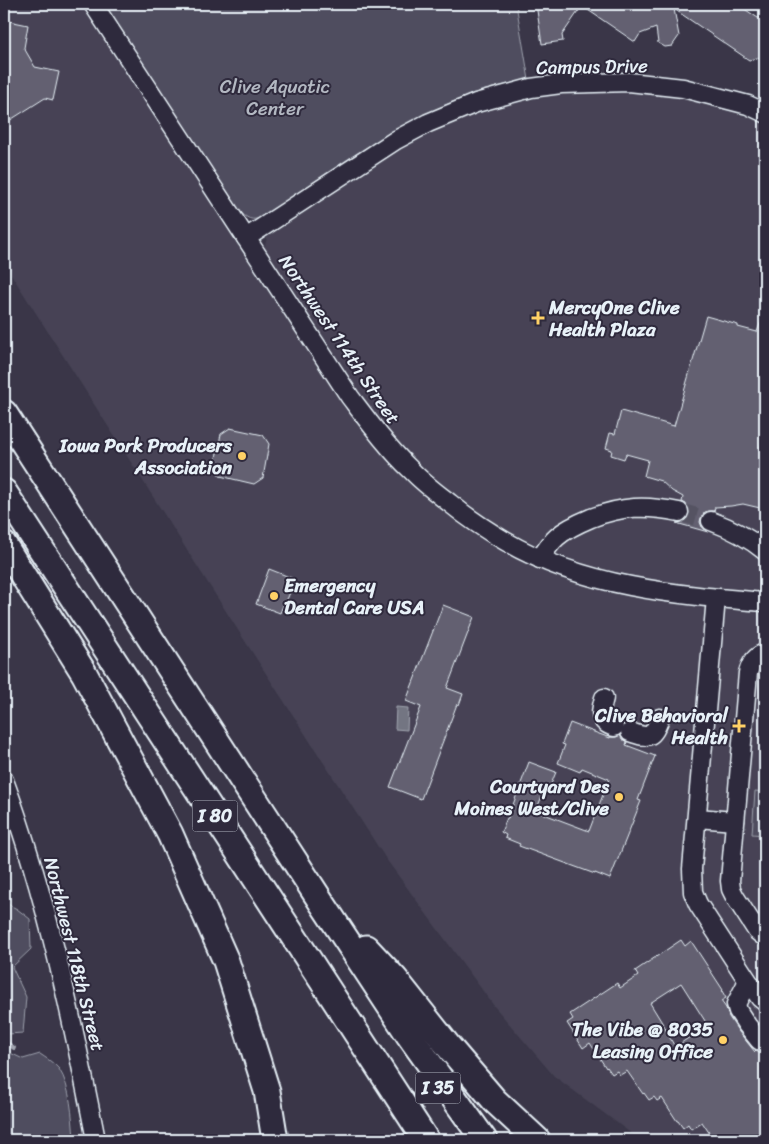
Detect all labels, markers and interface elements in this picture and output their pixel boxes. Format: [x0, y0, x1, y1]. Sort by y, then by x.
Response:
street label: Campus Drive [536, 49, 648, 84]
park label: Clive Aquatic Center [220, 70, 330, 125]
street label: Northwest 114th Street [270, 247, 409, 431]
place label: MercyOne Clive Health Plaza [548, 291, 680, 346]
marker: MercyOne Clive Health Plaza [531, 311, 545, 325]
place label: Iowa Pork Producers Association [58, 429, 233, 484]
marker: Iowa Pork Producers Association [236, 450, 248, 462]
place label: Emergency Dental Care USA [284, 569, 424, 624]
marker: Emergency Dental Care USA [268, 590, 280, 602]
place label: Clive Behavioral Health [594, 699, 729, 754]
marker: Clive Behavioral Health [732, 719, 746, 733]
place label: Courtyard Des Moines West/Clive [453, 770, 610, 825]
marker: Courtyard Des Moines West/Clive [613, 791, 625, 803]
road number: I 80 [192, 800, 238, 831]
street label: Northwest 118th Street [34, 853, 115, 1055]
place label: The Vibe @ 8035 Leasing Office [572, 1013, 713, 1068]
marker: The Vibe @ 8035 Leasing Office [717, 1034, 729, 1046]
road number: I 35 [416, 1072, 460, 1104]

